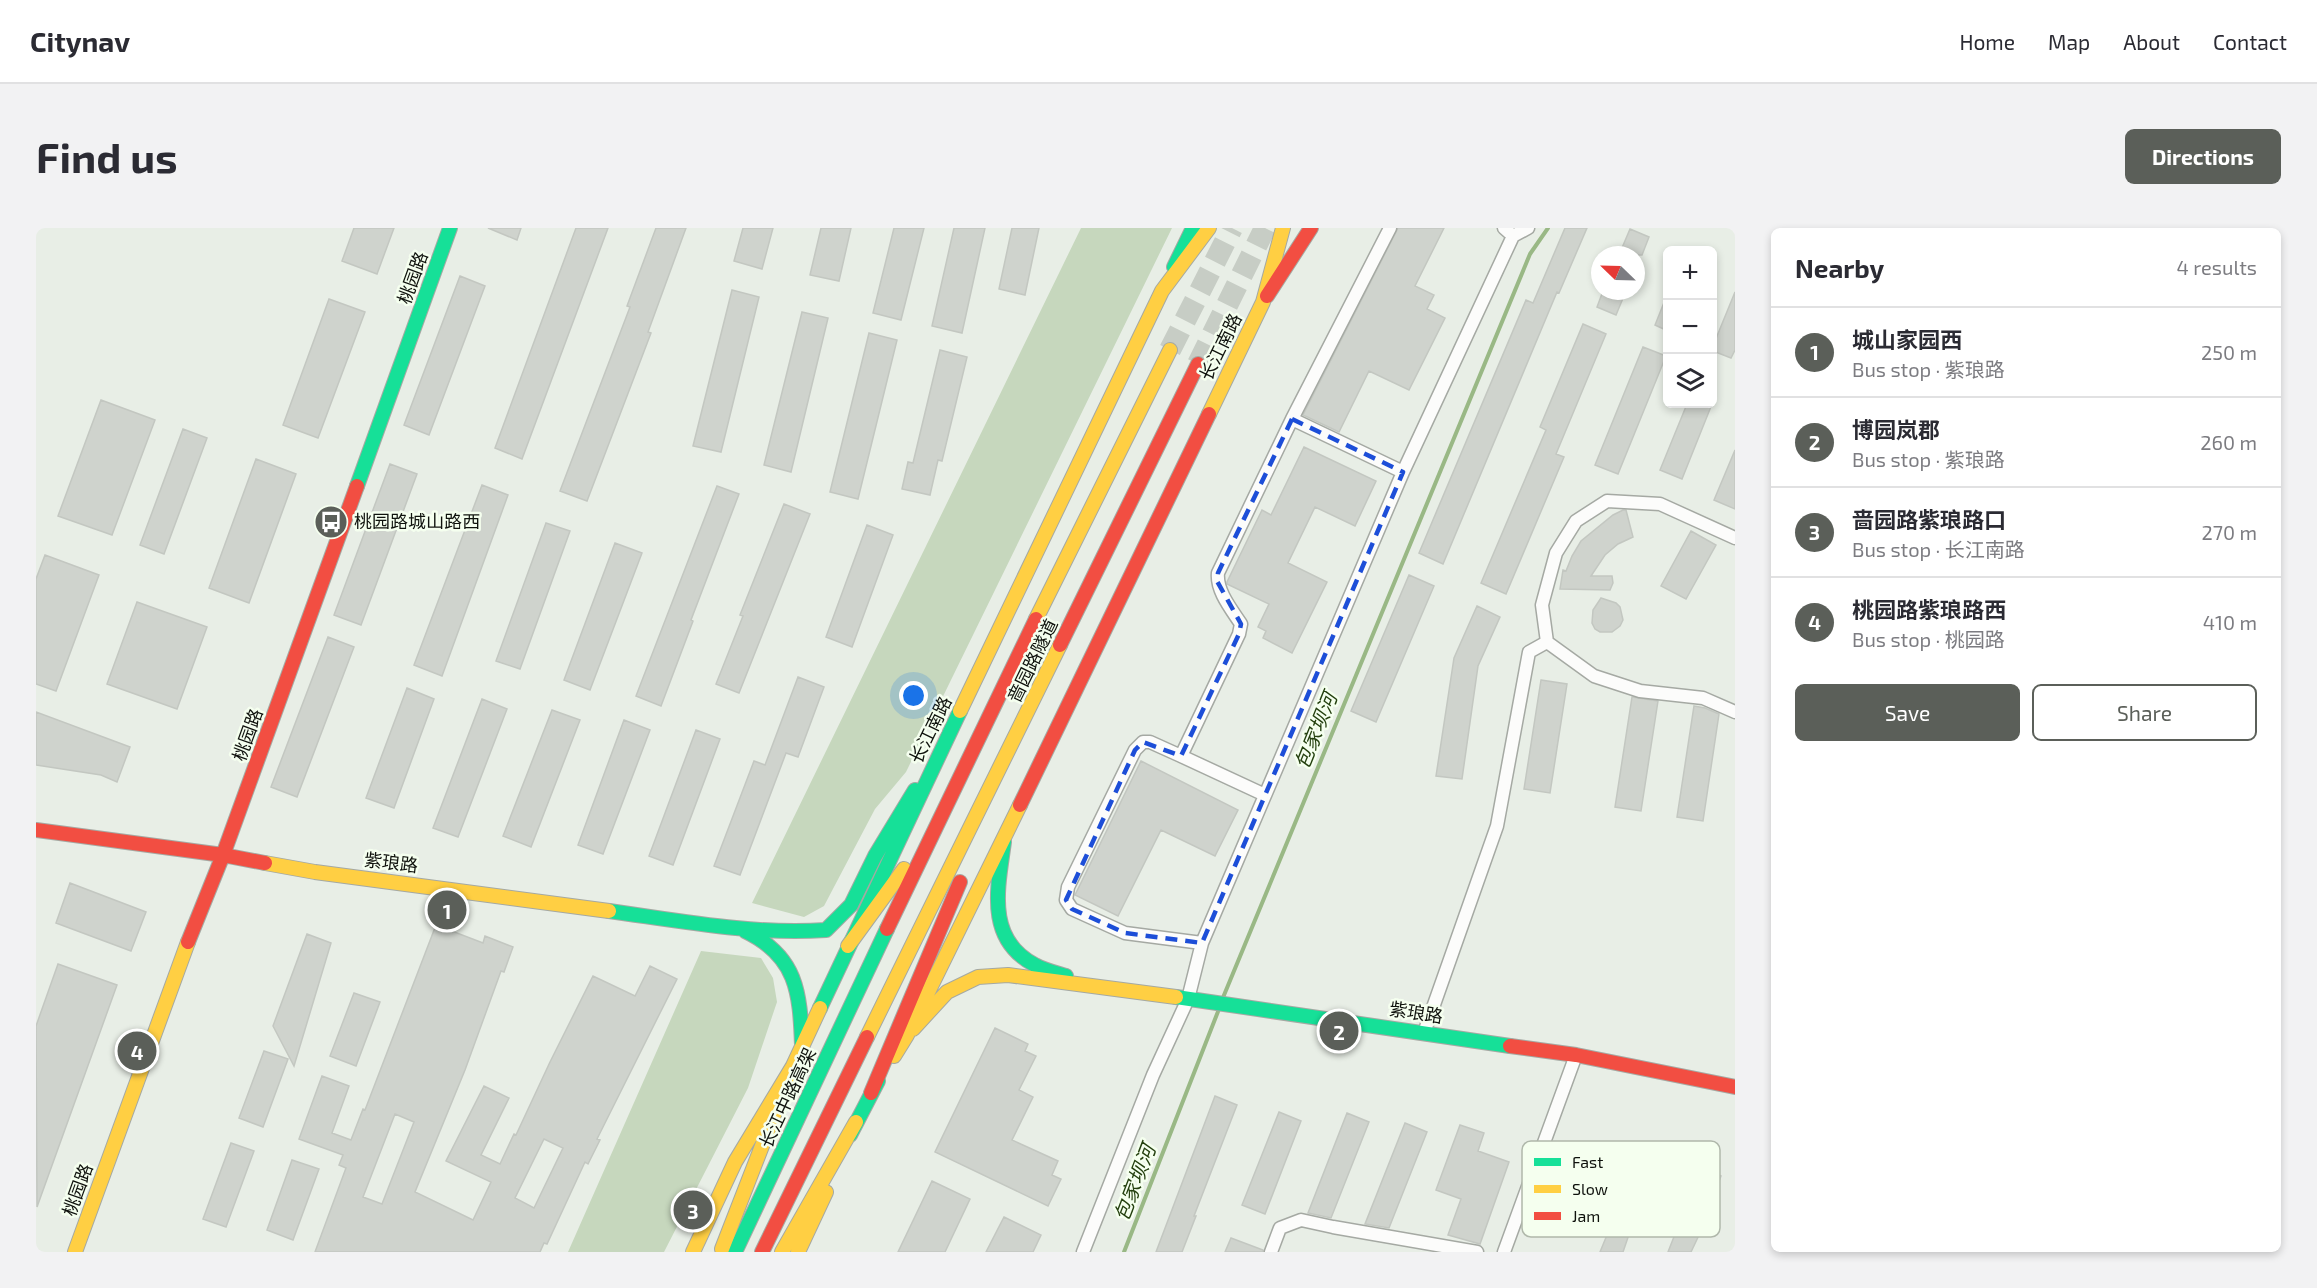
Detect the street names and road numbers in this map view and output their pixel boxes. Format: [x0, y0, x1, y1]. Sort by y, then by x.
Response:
street label: 桃园路 [392, 249, 432, 307]
street label: 长江南路 [1194, 309, 1246, 384]
street label: 啬园路隧道 [1002, 615, 1062, 706]
street label: 长江南路 [904, 692, 956, 767]
street label: 桃园路 [227, 706, 267, 764]
street label: 紫琅路 [363, 848, 419, 876]
street label: 紫琅路 [1388, 997, 1445, 1027]
street label: 长江中路高架 [754, 1044, 820, 1151]
street label: 桃园路 [57, 1161, 97, 1219]

